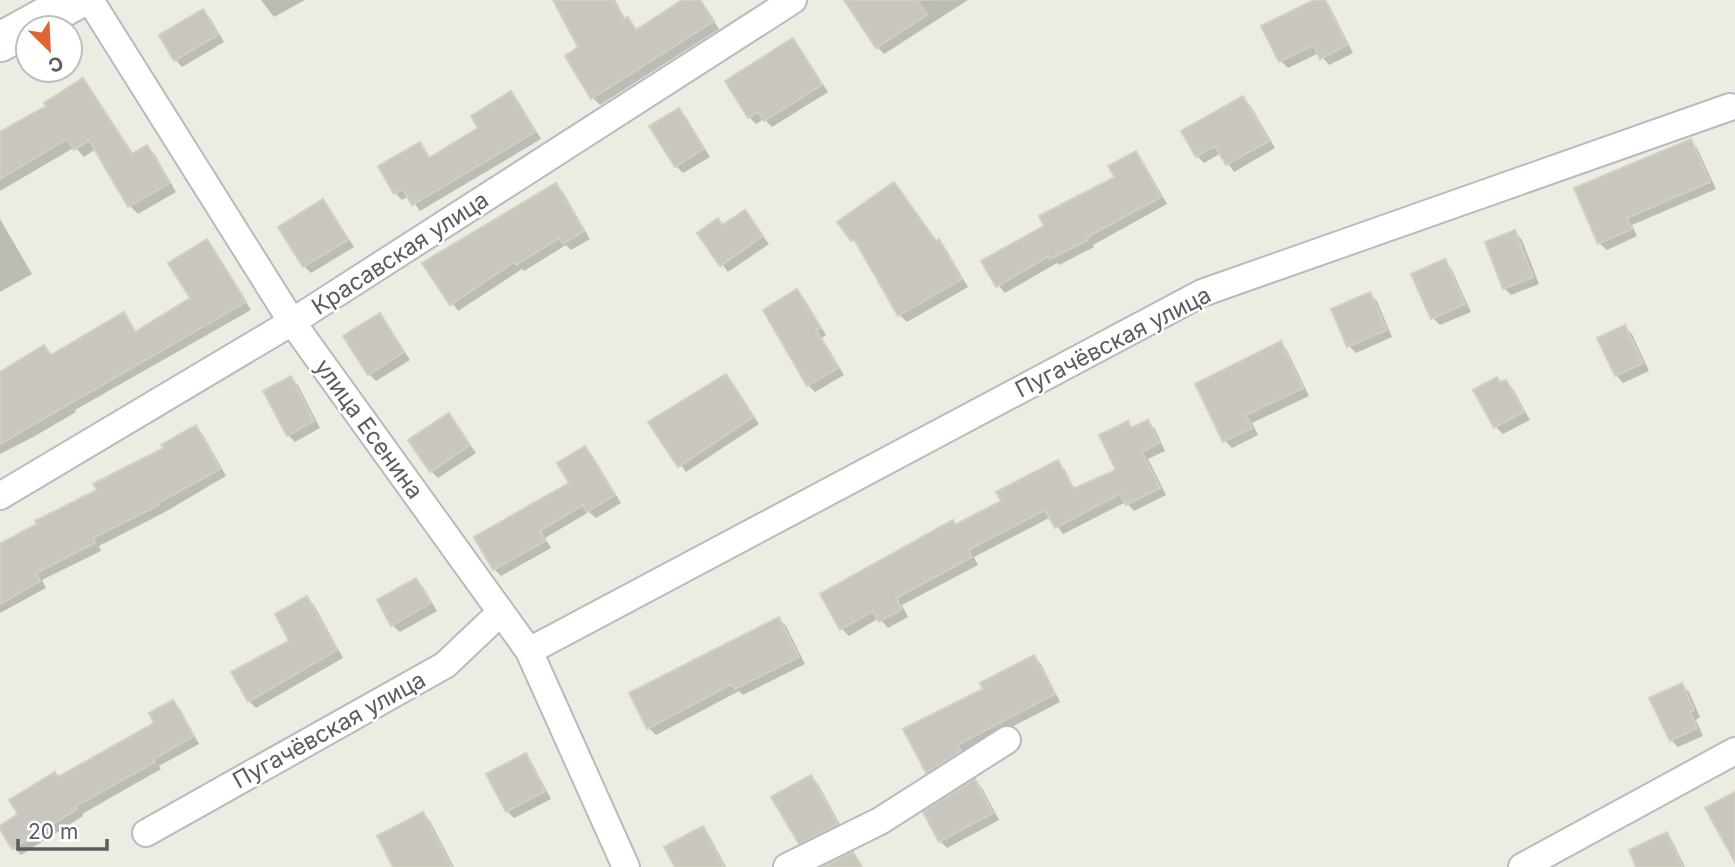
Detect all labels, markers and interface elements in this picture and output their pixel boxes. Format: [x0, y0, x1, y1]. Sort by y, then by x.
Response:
north arrow [14, 14, 84, 84]
text: С [45, 51, 67, 77]
street label: Красавская улица [306, 185, 494, 321]
street label: Пугачёвская улица [1010, 281, 1216, 403]
street label: улица Есенина [309, 354, 429, 504]
street label: Пугачёвская улица [228, 665, 430, 795]
scale bar [18, 808, 107, 852]
text: 20 m [28, 819, 78, 844]

